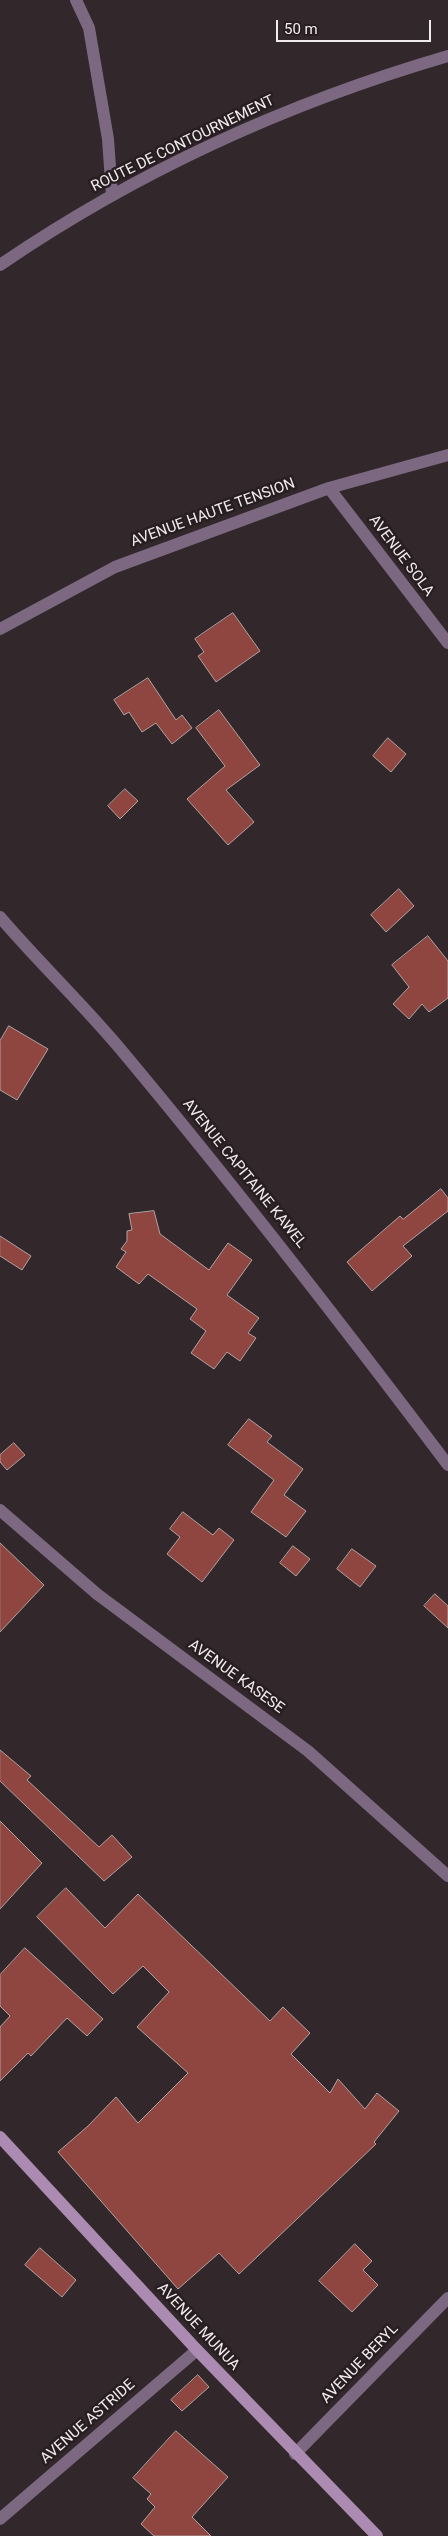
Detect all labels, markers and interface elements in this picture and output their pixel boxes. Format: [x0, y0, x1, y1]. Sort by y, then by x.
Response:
scale bar [278, 10, 433, 42]
text: 50 m [284, 20, 318, 38]
street label: ROUTE DE CONTOURNEMENT [89, 92, 277, 196]
street label: AVENUE HAUTE TENSION [128, 475, 298, 551]
street label: AVENUE SOLA [365, 512, 437, 600]
street label: AVENUE CAPITAINE KAWEL [178, 1096, 310, 1252]
street label: AVENUE KASESE [185, 1636, 287, 1718]
street label: AVENUE MUNUA [153, 2280, 243, 2374]
street label: AVENUE BERYL [317, 2320, 403, 2408]
street label: AVENUE ASTRIDE [37, 2376, 139, 2468]

